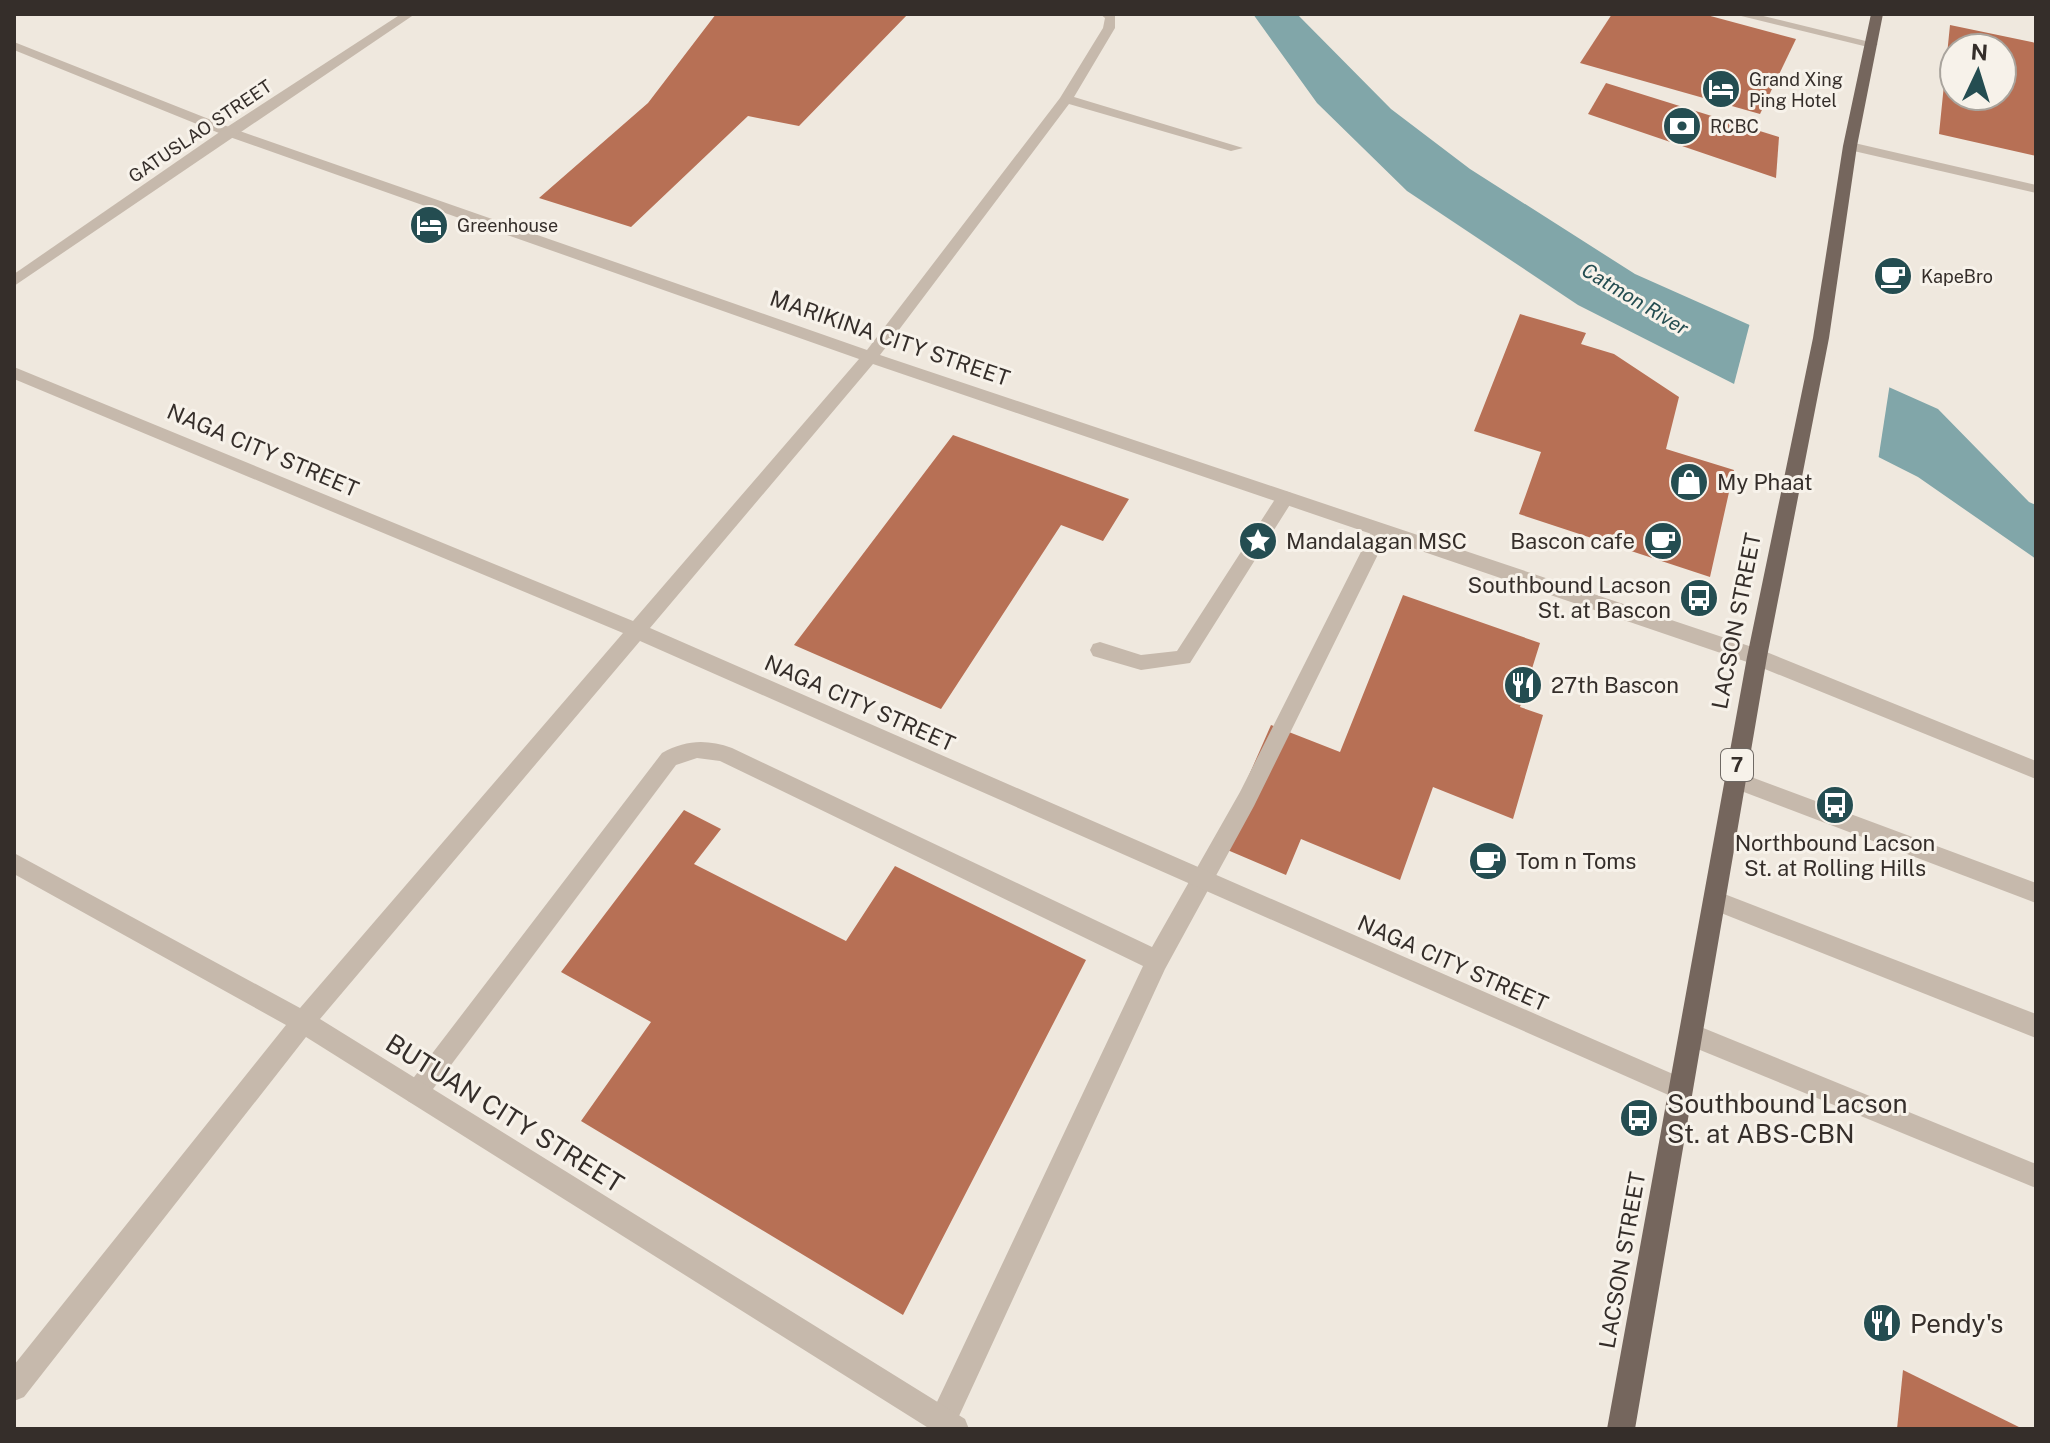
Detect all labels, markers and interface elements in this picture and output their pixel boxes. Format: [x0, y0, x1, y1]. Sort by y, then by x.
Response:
north arrow [1938, 32, 2018, 112]
text: N [1970, 38, 1989, 66]
hotel icon: Grand Xing Ping Hotel [1700, 68, 1742, 110]
place label: Grand Xing Ping Hotel [1749, 69, 1843, 111]
street label: GATUSLAO STREET [124, 75, 276, 187]
bank icon: RCBC [1661, 105, 1703, 147]
place label: RCBC [1710, 116, 1759, 137]
hotel icon: Greenhouse [408, 204, 450, 246]
place label: Greenhouse [457, 215, 558, 236]
cafe icon: KapeBro [1872, 255, 1914, 297]
water label: Catmon River [1577, 258, 1693, 340]
place label: KapeBro [1921, 266, 1993, 287]
street label: MARIKINA CITY STREET [767, 285, 1013, 391]
street label: NAGA CITY STREET [163, 398, 363, 502]
shop icon: My Phaat [1668, 461, 1710, 503]
place label: My Phaat [1717, 469, 1813, 495]
place icon: Mandalagan MSC [1237, 520, 1279, 562]
cafe icon: Bascon cafe [1642, 520, 1684, 562]
place label: Mandalagan MSC [1286, 528, 1467, 554]
place label: Bascon cafe [1510, 528, 1635, 554]
street label: LACSON STREET [1706, 531, 1766, 711]
place label: Southbound Lacson St. at Bascon [1468, 572, 1671, 623]
bus stop icon: Southbound Lacson St. at Bascon [1678, 577, 1720, 619]
street label: NAGA CITY STREET [761, 649, 959, 757]
restaurant icon: 27th Bascon [1502, 664, 1544, 706]
place label: 27th Bascon [1551, 672, 1679, 698]
road number: 7 [1721, 749, 1753, 781]
bus stop icon: Northbound Lacson St. at Rolling Hills [1814, 784, 1856, 826]
place label: Northbound Lacson St. at Rolling Hills [1735, 830, 1935, 881]
cafe icon: Tom n Toms [1467, 840, 1509, 882]
place label: Tom n Toms [1516, 848, 1636, 874]
street label: NAGA CITY STREET [1354, 909, 1552, 1017]
street label: BUTUAN CITY STREET [380, 1027, 630, 1199]
place label: Southbound Lacson St. at ABS-CBN [1667, 1088, 1907, 1149]
bus stop icon: Southbound Lacson St. at ABS-CBN [1618, 1097, 1660, 1139]
street label: LACSON STREET [1594, 1170, 1650, 1350]
restaurant icon: Pendy's [1861, 1302, 1903, 1344]
place label: Pendy's [1910, 1308, 2003, 1339]

